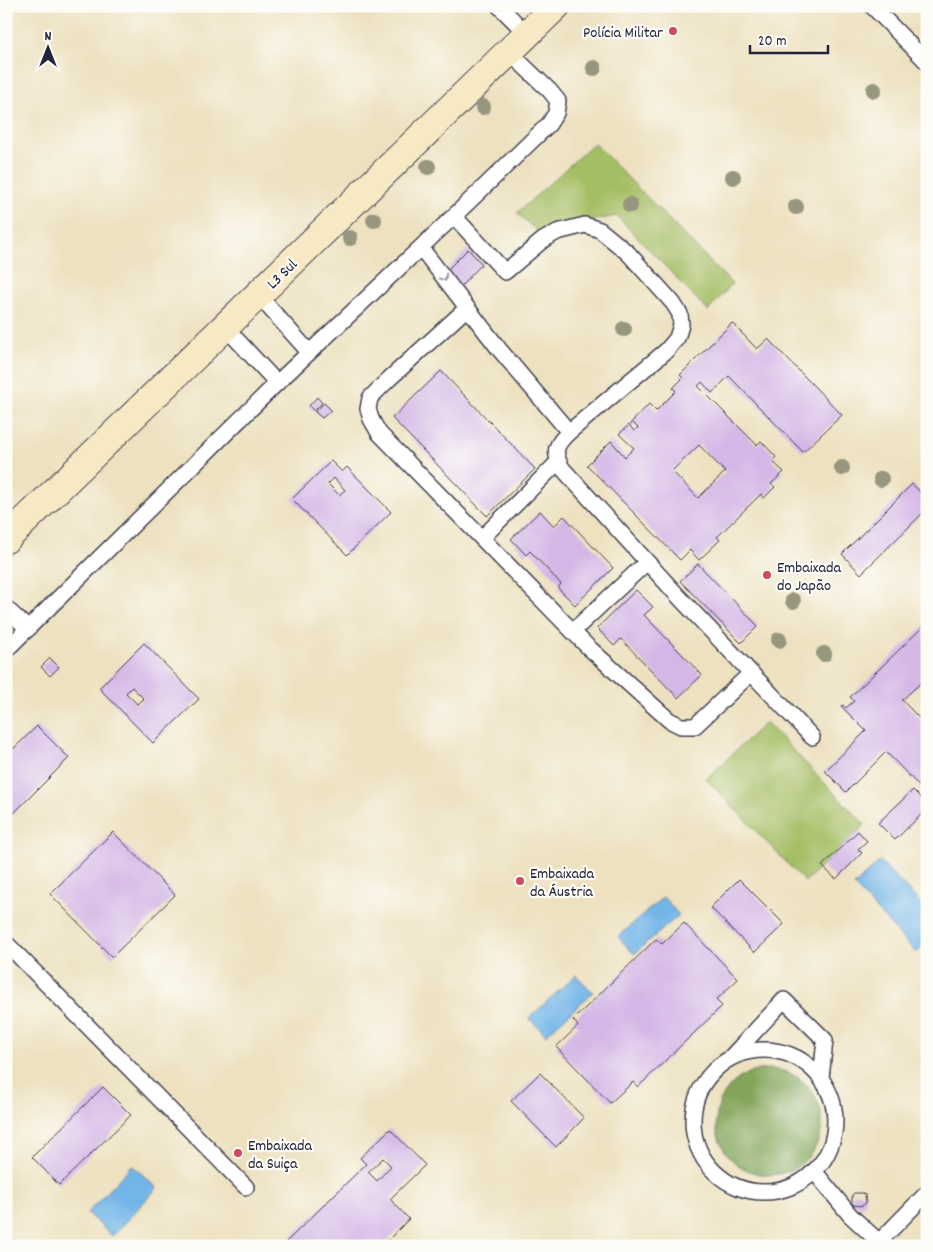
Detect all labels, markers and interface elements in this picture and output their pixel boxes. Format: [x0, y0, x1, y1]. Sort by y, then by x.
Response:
north arrow [22, 22, 72, 72]
place label: Polícia Militar [583, 22, 663, 45]
scale bar [750, 22, 828, 54]
marker: Polícia Militar [667, 25, 679, 37]
text: N [45, 27, 52, 47]
text: 20 m [758, 31, 786, 53]
street label: L3 Sul [262, 254, 303, 295]
one-way arrow [438, 272, 446, 281]
place label: Embaixada do Japão [777, 557, 842, 598]
marker: Embaixada do Japão [761, 569, 773, 581]
place label: Embaixada da Áustria [530, 863, 595, 904]
marker: Embaixada da Áustria [514, 875, 526, 887]
place label: Embaixada da Suiça [248, 1135, 313, 1176]
marker: Embaixada da Suiça [232, 1147, 244, 1159]

